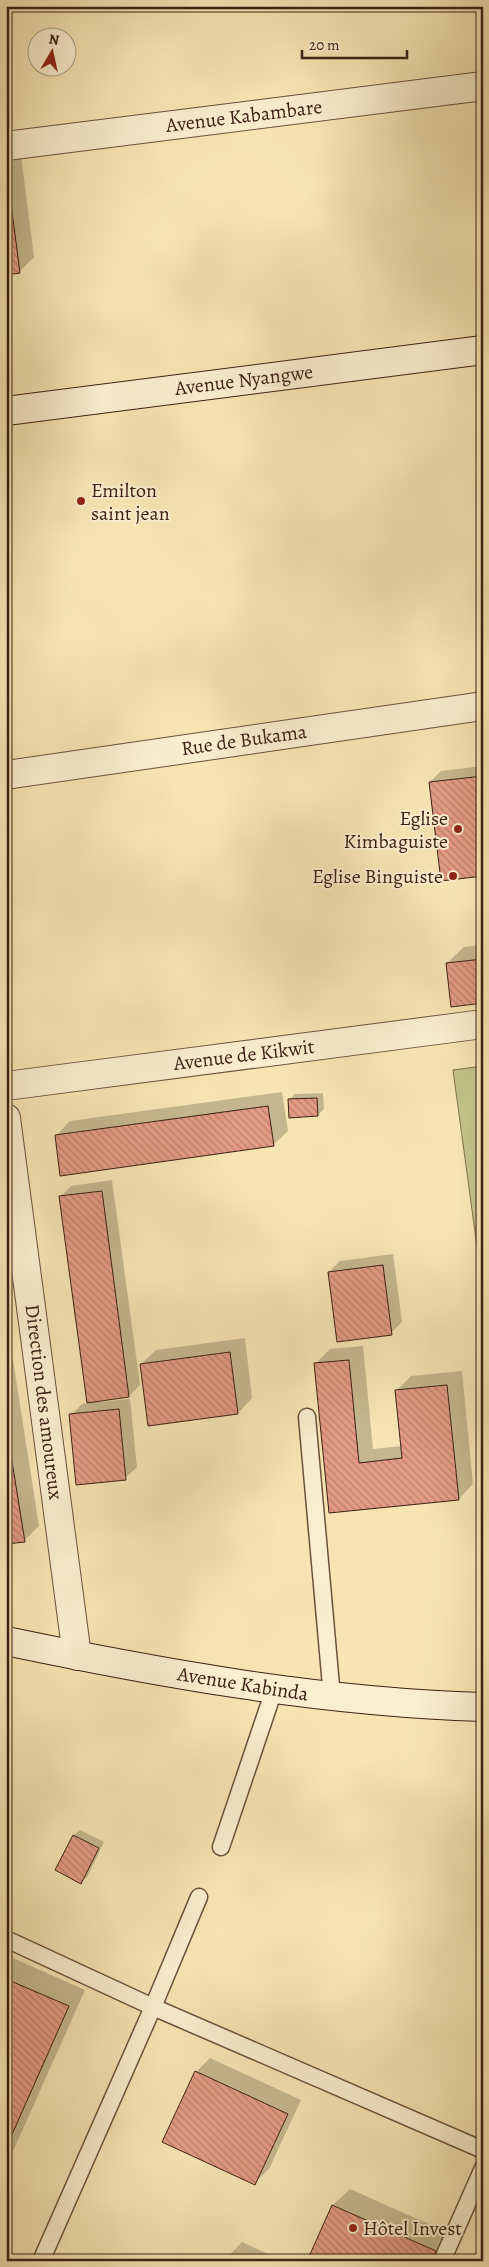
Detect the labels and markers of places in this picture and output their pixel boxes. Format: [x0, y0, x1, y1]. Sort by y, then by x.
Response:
place label: Emilton saint jean [91, 477, 170, 527]
marker: Emilton saint jean [75, 495, 87, 507]
place label: Eglise Kimbaguiste [344, 805, 448, 855]
marker: Eglise Kimbaguiste [452, 823, 464, 835]
place label: Eglise Binguiste [312, 863, 443, 890]
marker: Eglise Binguiste [447, 870, 459, 882]
place label: Hôtel Invest [363, 2215, 462, 2242]
marker: Hôtel Invest [347, 2222, 359, 2234]

